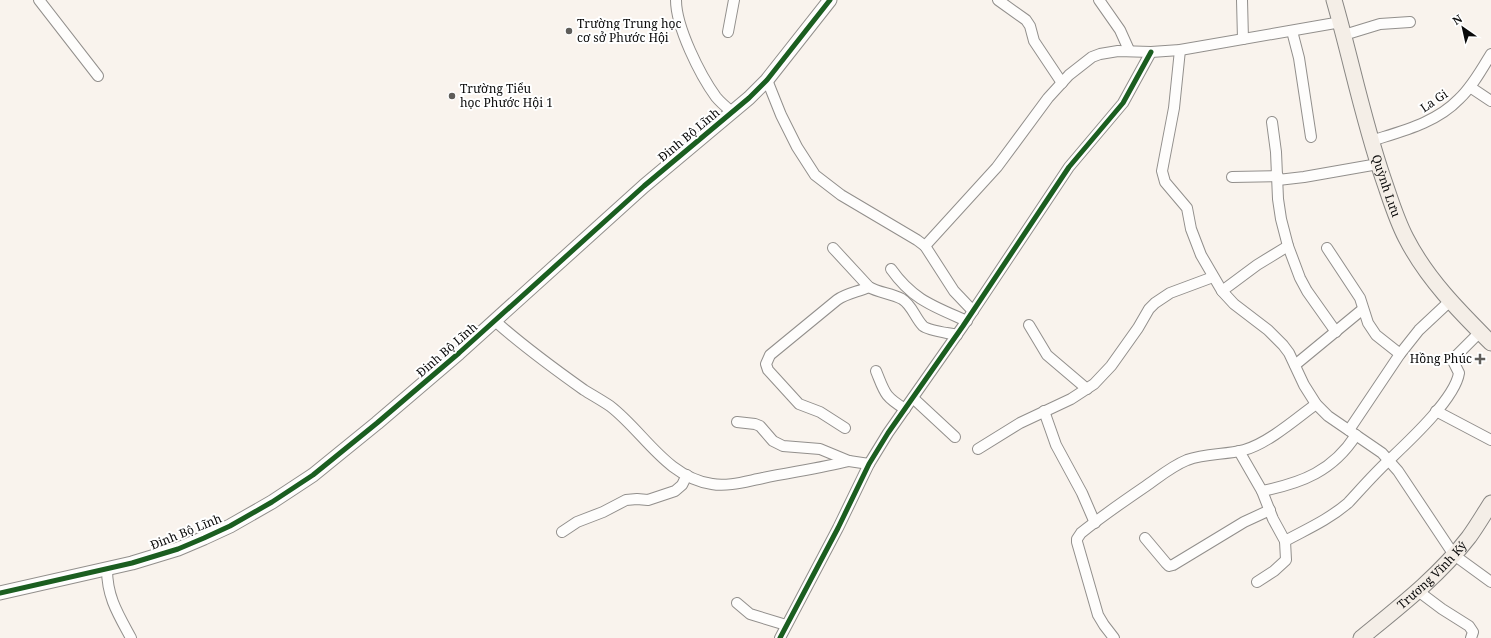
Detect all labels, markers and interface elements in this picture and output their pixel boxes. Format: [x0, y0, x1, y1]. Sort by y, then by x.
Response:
north arrow [1443, 8, 1483, 48]
text: N [1449, 10, 1465, 28]
place label: Trường Trung học cơ sở Phước Hội [577, 15, 681, 46]
marker: Trường Trung học cơ sở Phước Hội [564, 26, 574, 36]
place label: Trường Tiểu học Phước Hội 1 [460, 80, 553, 111]
street label: La Gi [1417, 85, 1451, 116]
marker: Trường Tiểu học Phước Hội 1 [447, 91, 457, 101]
street label: Đinh Bộ Lĩnh [654, 104, 723, 165]
street label: Quỳnh Lưu [1368, 152, 1405, 220]
street label: Đinh Bộ Lĩnh [413, 318, 481, 381]
place label: Hồng Phúc [1410, 350, 1472, 367]
marker: Hồng Phúc [1475, 354, 1485, 364]
street label: Đinh Bộ Lĩnh [148, 509, 224, 554]
street label: Trương Vĩnh Ký [1393, 537, 1471, 613]

